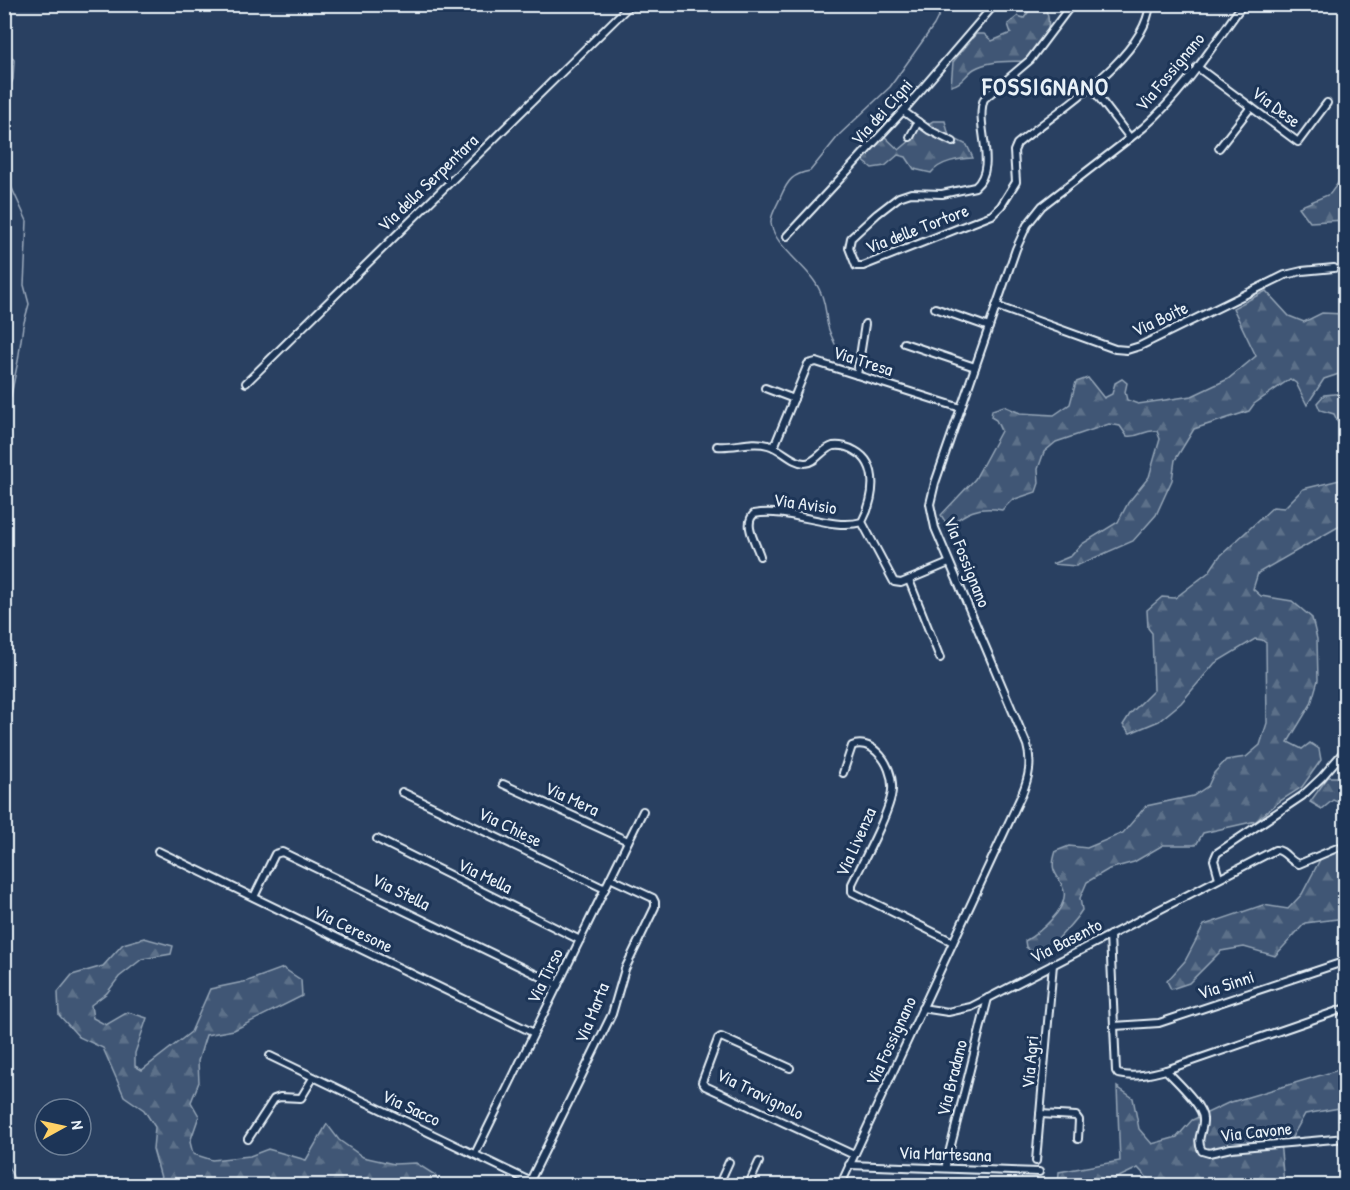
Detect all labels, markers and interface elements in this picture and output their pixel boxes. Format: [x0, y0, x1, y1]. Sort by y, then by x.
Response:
street label: Via Fossignano [1129, 27, 1210, 116]
district label: FOSSIGNANO [981, 70, 1110, 102]
street label: Via dei Cigni [845, 73, 918, 150]
street label: Via Dese [1247, 80, 1306, 133]
street label: Via della Serpentara [372, 128, 483, 237]
street label: Via delle Tortore [862, 197, 972, 260]
street label: Via Boite [1128, 295, 1192, 342]
street label: Via Tresa [830, 339, 896, 382]
street label: Via Avisio [772, 487, 838, 520]
street label: Via Fossignano [938, 513, 997, 611]
street label: Via Mera [541, 775, 603, 822]
street label: Via Chiese [474, 800, 546, 853]
street label: Via Livenza [829, 803, 882, 880]
street label: Via Mella [454, 852, 517, 900]
street label: Via Stella [368, 867, 434, 916]
street label: Via Ceresone [309, 898, 397, 959]
street label: Via Basento [1026, 912, 1106, 969]
street label: Via Tirso [520, 944, 569, 1008]
street label: Via Sinni [1194, 964, 1257, 1005]
street label: Via Marta [568, 979, 615, 1047]
street label: Via Fossignano [859, 992, 922, 1090]
street label: Via Agri [1015, 1034, 1044, 1089]
street label: Via Bradano [930, 1037, 973, 1119]
street label: Via Travignolo [712, 1062, 808, 1125]
street label: Via Sacco [378, 1083, 445, 1132]
north arrow [33, 1097, 93, 1157]
street label: Via Cavone [1219, 1115, 1293, 1148]
text: N [66, 1119, 89, 1131]
street label: Via Martesana [898, 1139, 992, 1168]

